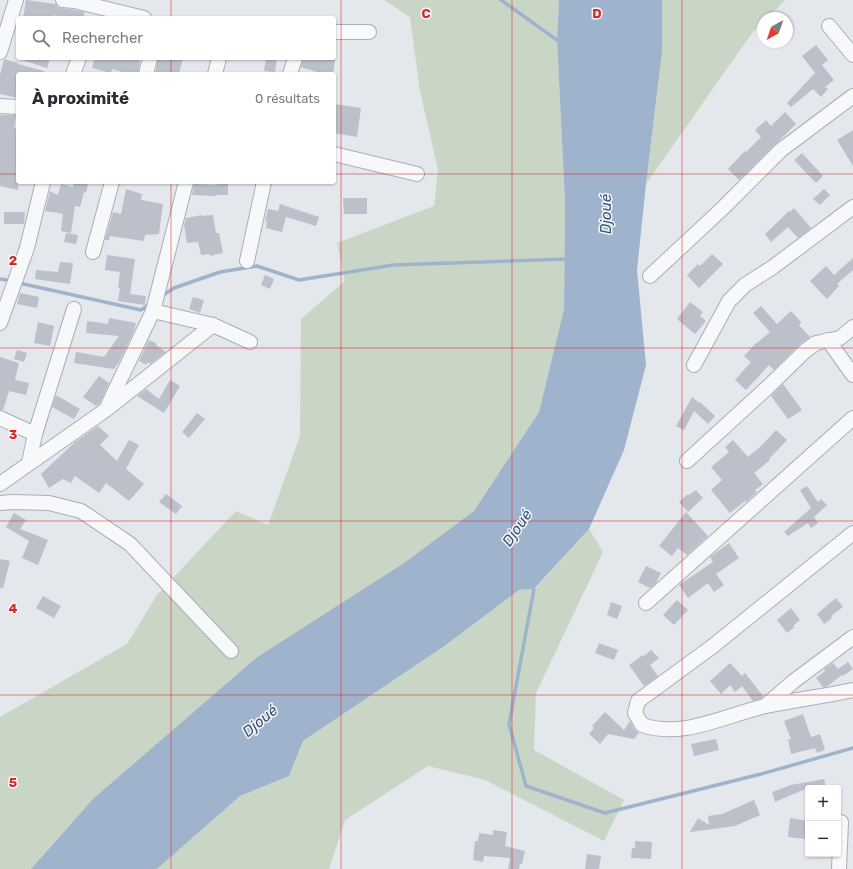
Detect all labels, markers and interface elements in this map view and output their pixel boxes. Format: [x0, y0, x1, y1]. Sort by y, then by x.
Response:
text: C [421, 6, 431, 21]
text: D [592, 6, 602, 21]
north arrow [757, 12, 793, 48]
search box [16, 16, 336, 60]
icon: search [30, 27, 52, 49]
text: Rechercher [62, 29, 143, 47]
text: À proximité [32, 88, 129, 108]
text: 0 résultats [255, 91, 320, 106]
water label: Djoué [597, 193, 615, 234]
text: 2 [9, 253, 17, 268]
text: 3 [9, 427, 18, 442]
water label: Djoué [498, 506, 536, 550]
text: 4 [9, 601, 18, 616]
water label: Djoué [239, 701, 282, 741]
text: 5 [9, 775, 17, 790]
map controls [805, 785, 841, 857]
button: + [805, 785, 841, 821]
button: − [805, 821, 841, 857]

